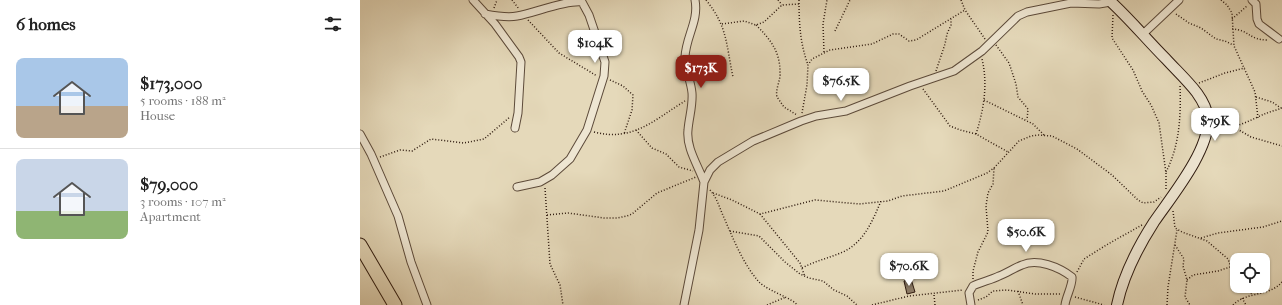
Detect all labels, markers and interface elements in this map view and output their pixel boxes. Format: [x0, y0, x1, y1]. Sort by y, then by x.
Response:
icon: filters [322, 13, 344, 35]
text: 6 homes [16, 14, 76, 34]
pin: $104K [567, 30, 623, 64]
text: $104K [577, 35, 613, 50]
pin: $173K [673, 55, 729, 89]
text: $173K [685, 60, 717, 75]
pin: $76.5K [808, 68, 874, 102]
text: $173,000 [140, 73, 202, 93]
text: $76.5K [822, 73, 860, 88]
icon: home [48, 74, 96, 122]
text: 5 rooms · 188 m² [140, 93, 226, 108]
text: House [140, 108, 175, 123]
pin: $79K [1191, 108, 1239, 142]
text: $79K [1200, 113, 1230, 128]
text: $79,000 [140, 174, 198, 194]
icon: home [48, 175, 96, 223]
text: 3 rooms · 107 m² [140, 194, 226, 209]
text: Apartment [140, 209, 201, 224]
pin: $50.6K [993, 219, 1059, 253]
text: $50.6K [1007, 224, 1045, 239]
pin: $70.6K [876, 253, 942, 287]
map controls [1230, 253, 1270, 293]
button: locate [1230, 253, 1270, 293]
text: $70.6K [889, 258, 929, 273]

